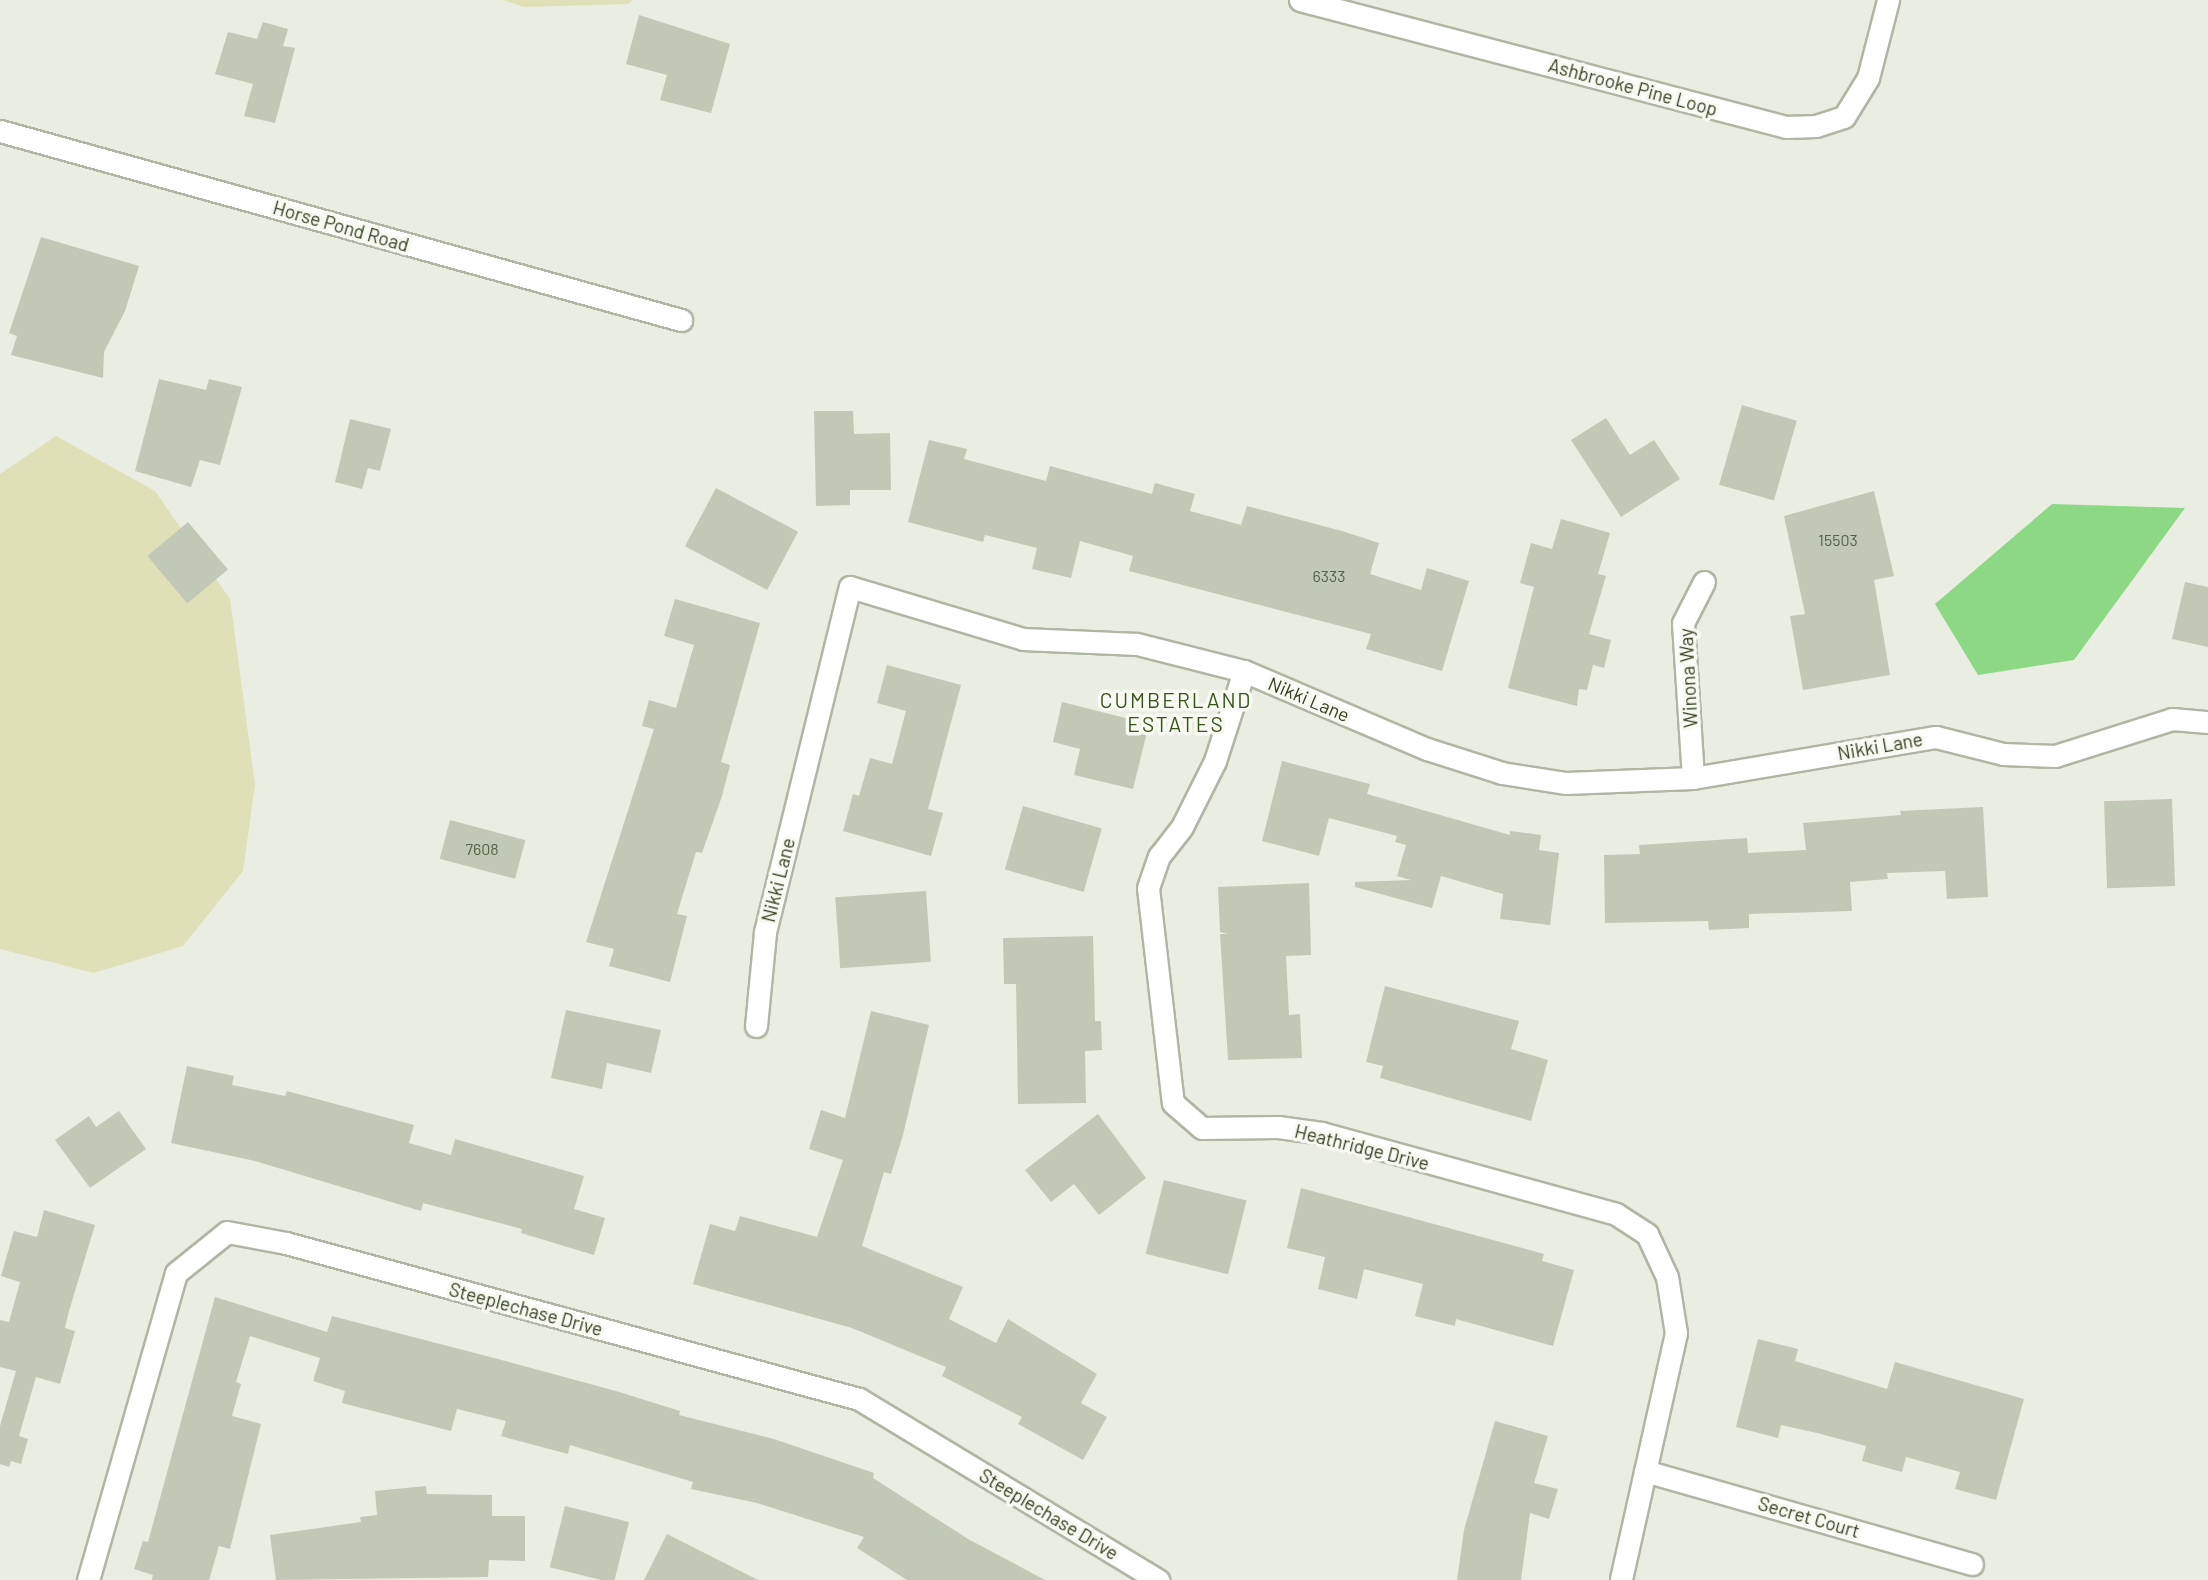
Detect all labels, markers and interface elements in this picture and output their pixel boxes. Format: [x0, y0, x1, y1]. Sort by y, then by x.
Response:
street label: Ashbrooke Pine Loop [1546, 53, 1720, 121]
street label: Horse Pond Road [270, 196, 412, 256]
house number: 15503 [1818, 530, 1858, 550]
house number: 6333 [1313, 566, 1345, 586]
street label: Winona Way [1674, 628, 1702, 728]
street label: Nikki Lane [1265, 672, 1353, 726]
district label: CUMBERLAND ESTATES [1101, 687, 1251, 737]
street label: Nikki Lane [1836, 727, 1924, 765]
street label: Nikki Lane [757, 835, 799, 925]
house number: 7608 [465, 839, 499, 859]
street label: Heathridge Drive [1292, 1119, 1432, 1175]
street label: Steeplechase Drive [447, 1278, 605, 1340]
street label: Steeplechase Drive [975, 1463, 1123, 1565]
street label: Secret Court [1755, 1492, 1863, 1542]

